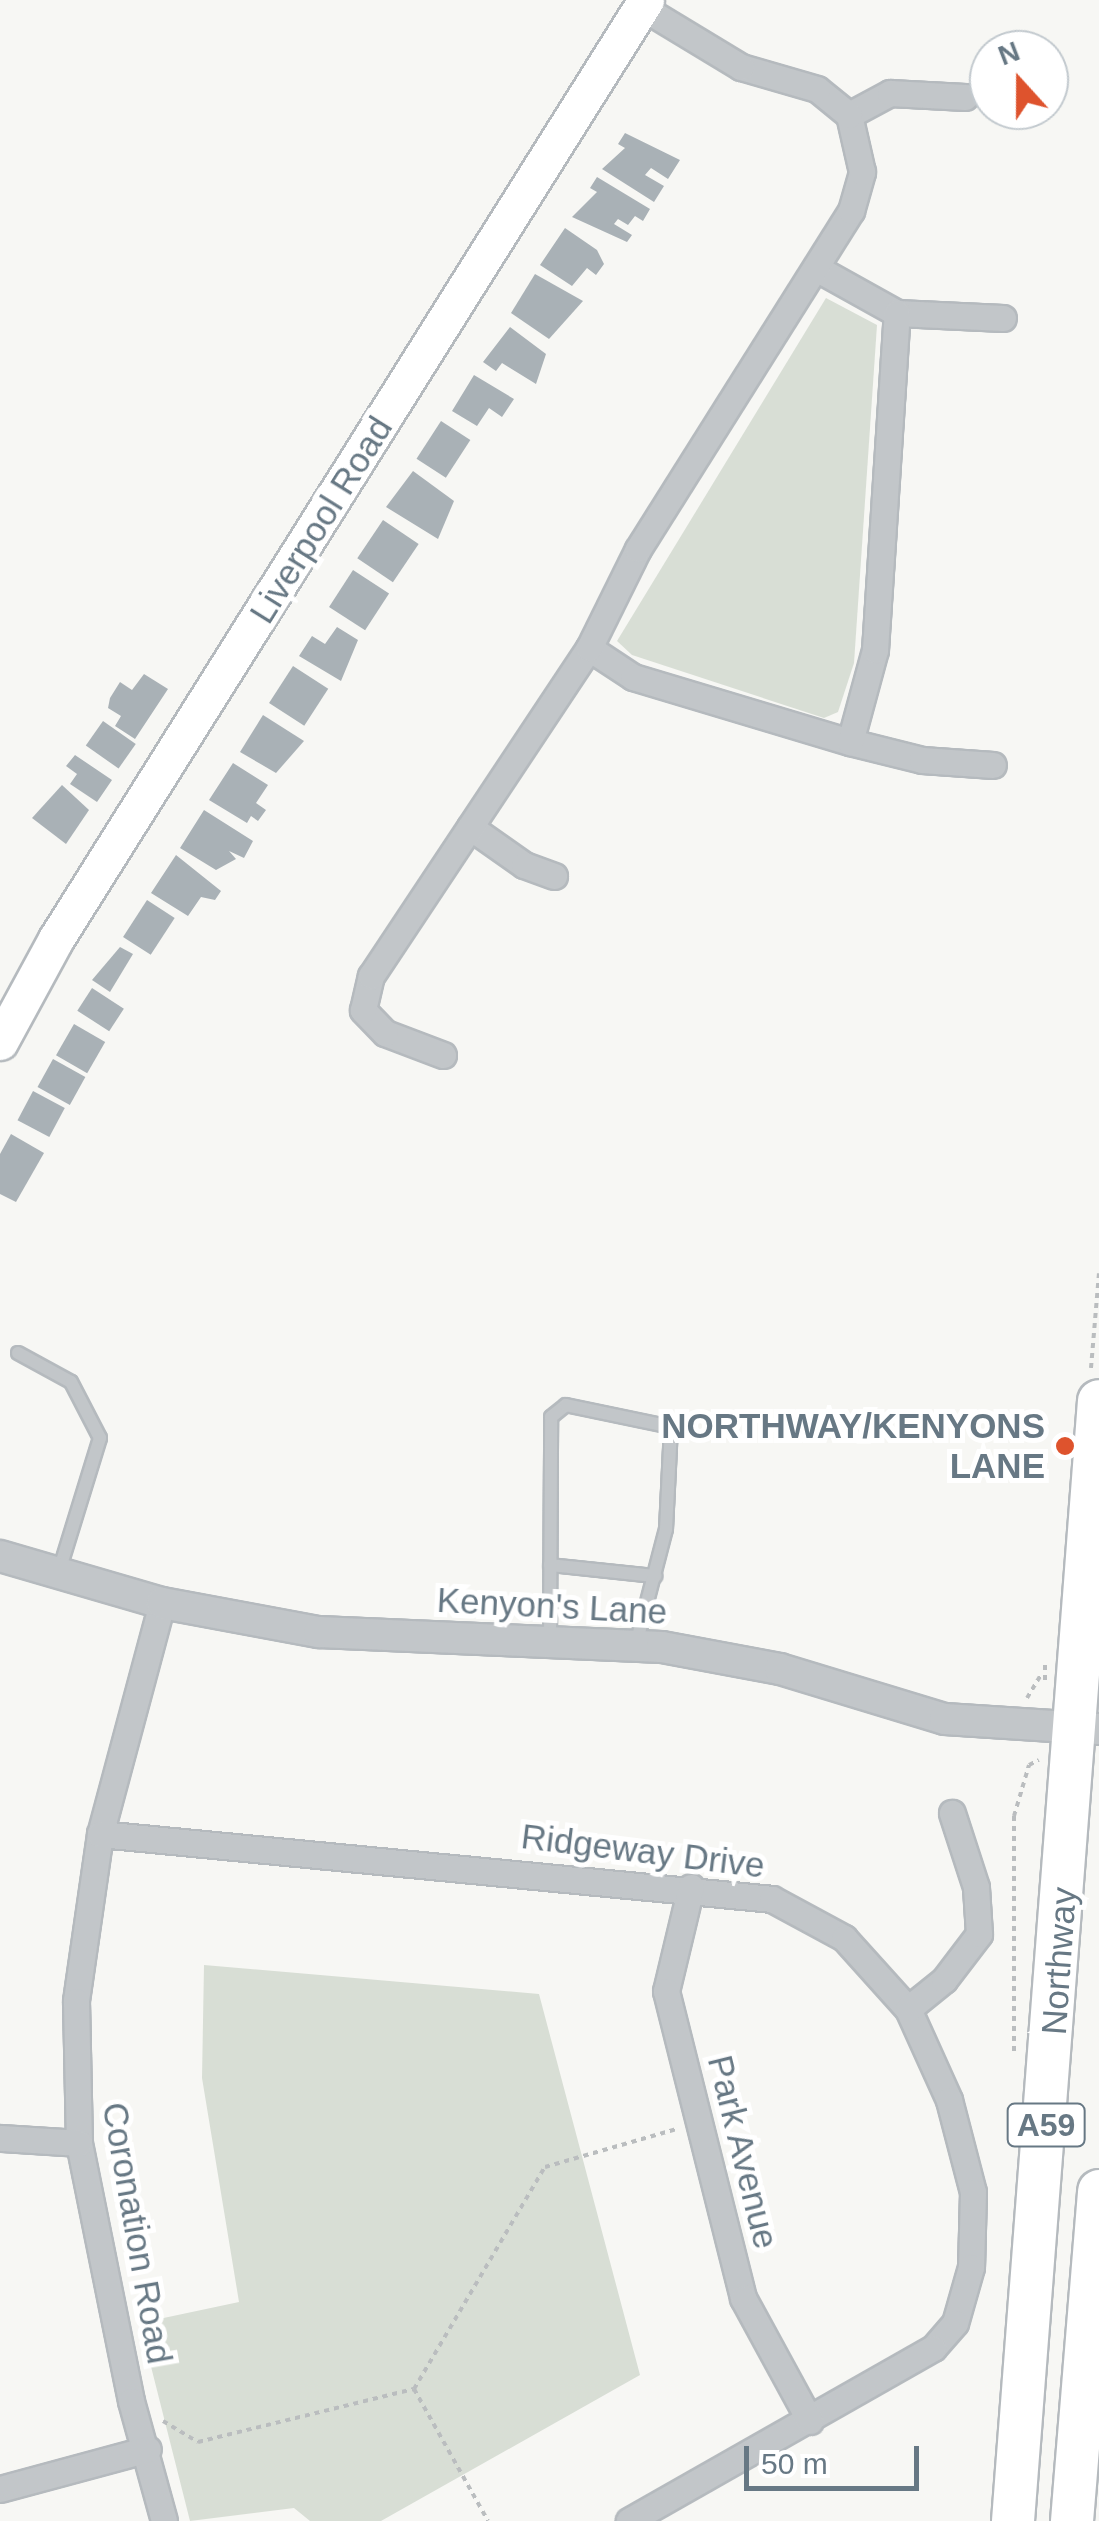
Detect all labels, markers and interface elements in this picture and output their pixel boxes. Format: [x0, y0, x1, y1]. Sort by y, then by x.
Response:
north arrow [969, 30, 1069, 130]
text: N [994, 35, 1024, 71]
street label: Liverpool Road [241, 409, 401, 631]
place label: NORTHWAY/KENYONS LANE [661, 1405, 1045, 1487]
marker: NORTHWAY/KENYONS LANE [1054, 1435, 1076, 1457]
street label: Kenyon's Lane [436, 1579, 668, 1633]
street label: Ridgeway Drive [519, 1815, 767, 1887]
street label: Northway [1033, 1886, 1085, 2036]
street label: Park Avenue [698, 2050, 788, 2254]
road number: A59 [1006, 2098, 1086, 2152]
street label: Coronation Road [93, 2099, 181, 2367]
scale bar [749, 2426, 924, 2488]
text: 50 m [761, 2447, 828, 2480]

